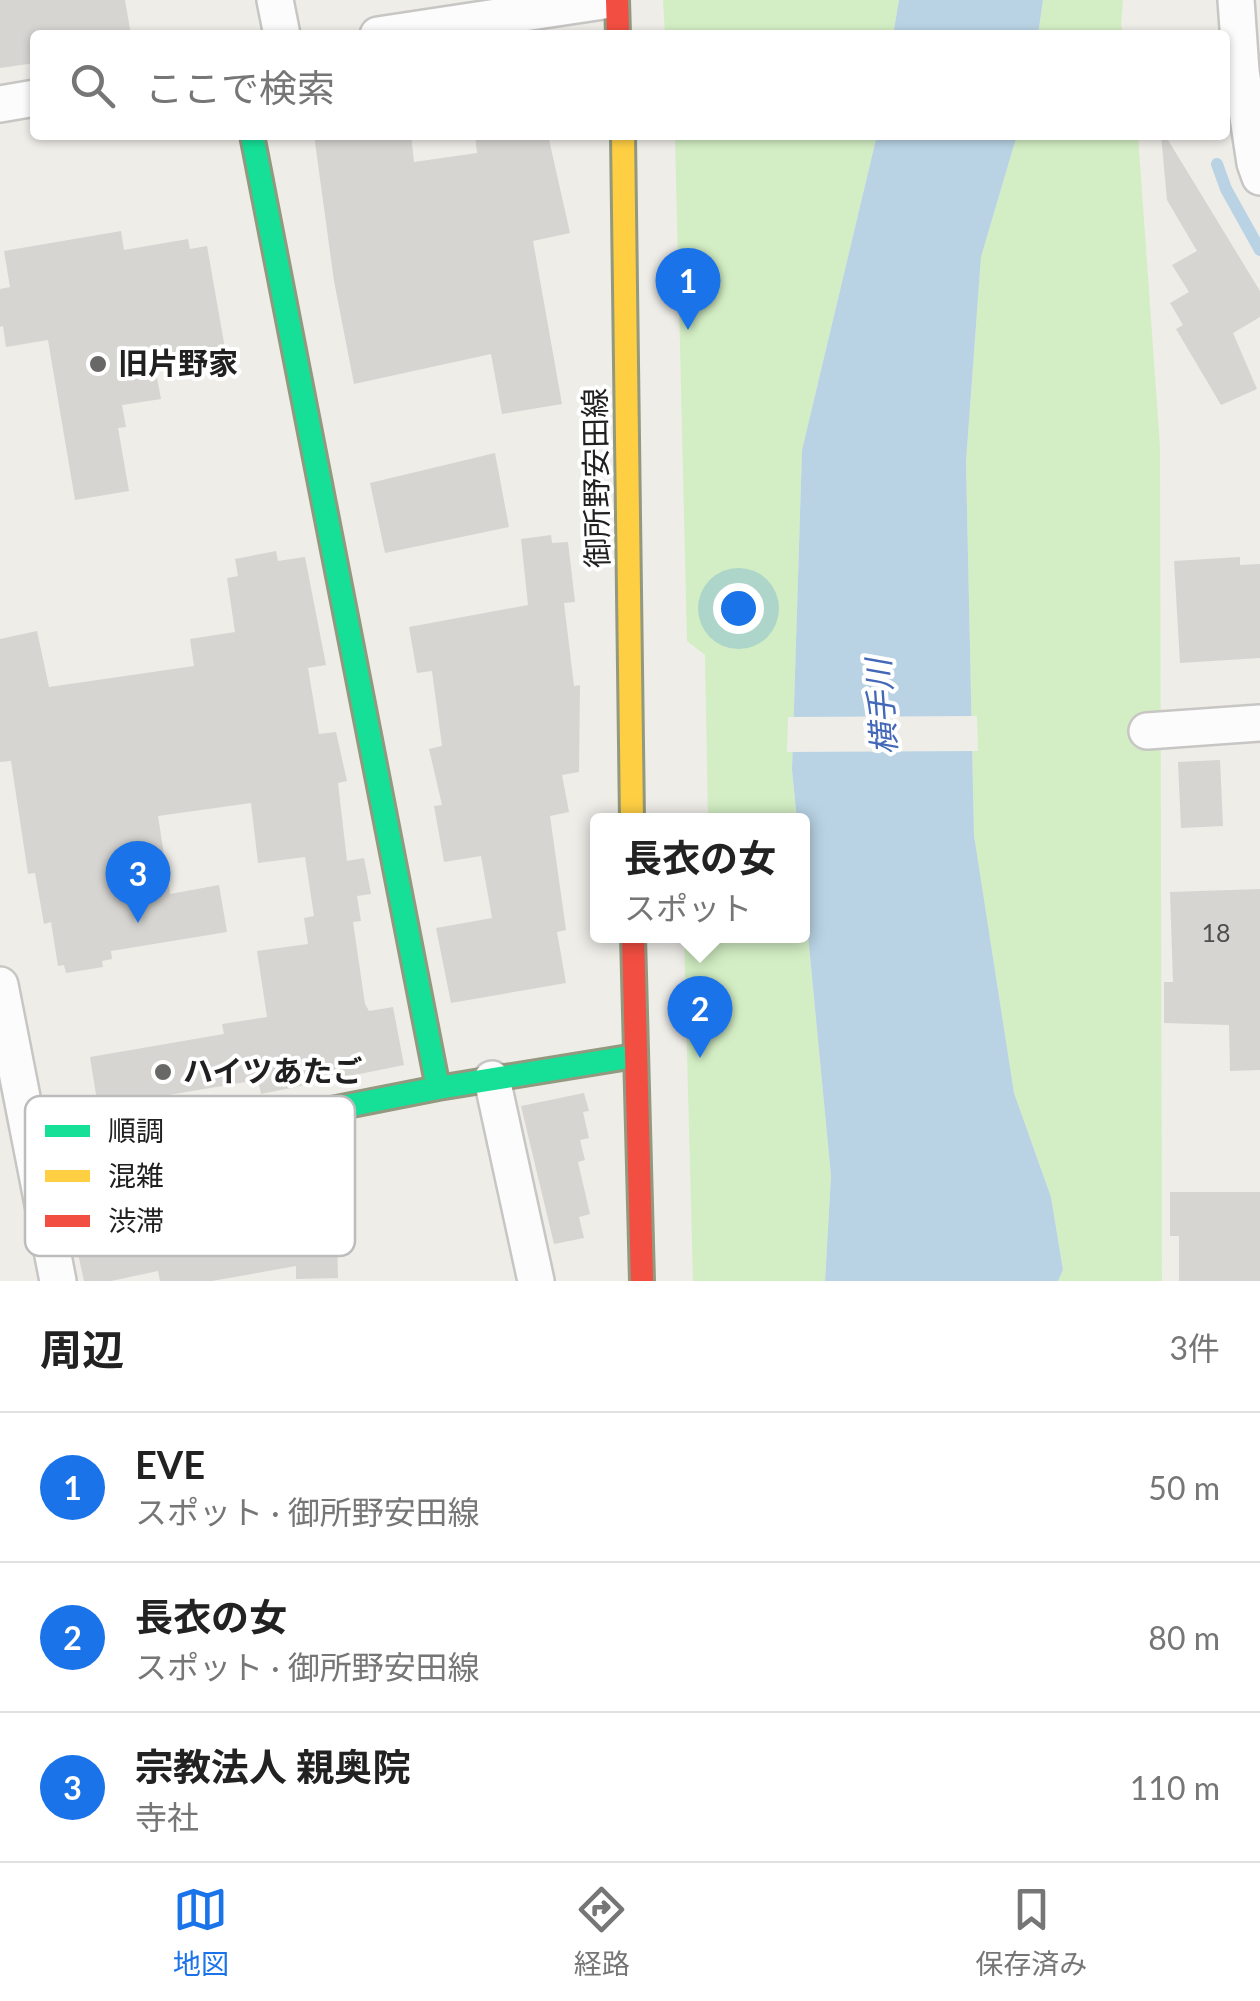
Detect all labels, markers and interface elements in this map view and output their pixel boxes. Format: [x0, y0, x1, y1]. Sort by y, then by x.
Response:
search box [30, 30, 1230, 140]
icon: search [65, 58, 120, 113]
text: ここで検索 [145, 64, 335, 110]
pin: 1 [656, 248, 720, 330]
place label: 旧片野家 [118, 344, 238, 380]
marker: 旧片野家 [87, 353, 109, 375]
street label: 御所野安田線 [575, 388, 615, 568]
your location [713, 583, 764, 634]
water label: 横手川 [857, 655, 903, 756]
popup [590, 813, 810, 943]
text: 長衣の女 [624, 834, 776, 880]
pin: 3 [106, 840, 170, 923]
text: スポット [624, 888, 752, 927]
house number: 18 [1201, 917, 1231, 947]
pin: 2 [668, 976, 732, 1058]
place label: ハイツあたご [183, 1052, 362, 1088]
marker: ハイツあたご [152, 1061, 174, 1083]
legend [25, 1096, 355, 1256]
text: 順調 [108, 1113, 164, 1147]
text: 混雑 [108, 1158, 164, 1192]
text: 渋滞 [108, 1203, 164, 1237]
text: 周辺 [40, 1324, 124, 1374]
text: 3件 [1169, 1328, 1220, 1367]
text: EVE [135, 1441, 205, 1487]
text: 1 [63, 1468, 82, 1507]
text: 50 m [1148, 1468, 1220, 1507]
text: スポット · 御所野安田線 [135, 1492, 480, 1531]
text: 長衣の女 [135, 1593, 287, 1639]
text: 2 [63, 1618, 82, 1657]
text: 80 m [1148, 1618, 1220, 1657]
text: スポット · 御所野安田線 [135, 1647, 480, 1686]
text: 宗教法人 親奥院 [135, 1743, 410, 1789]
text: 3 [63, 1768, 82, 1807]
text: 110 m [1130, 1768, 1220, 1807]
text: 寺社 [135, 1797, 199, 1836]
tab: 地図 [173, 1882, 229, 1982]
tab: 経路 [574, 1882, 630, 1982]
tab: 保存済み [975, 1882, 1087, 1982]

